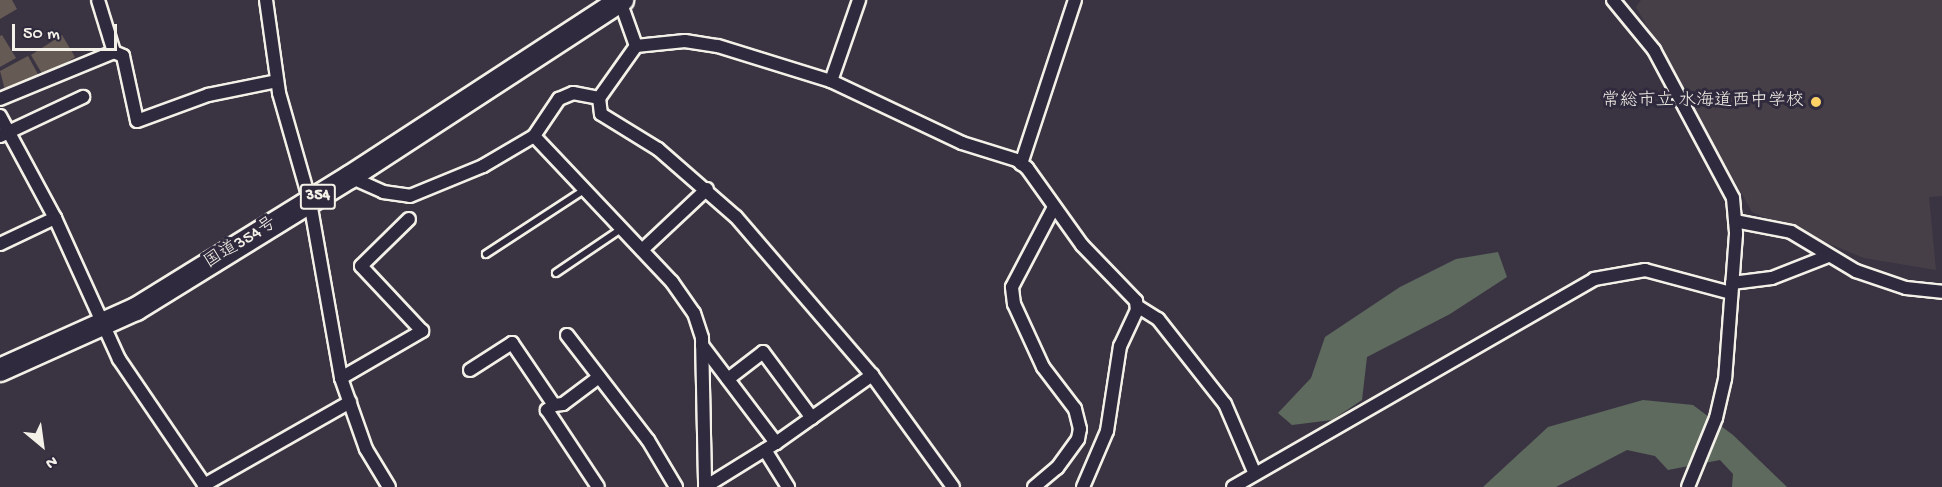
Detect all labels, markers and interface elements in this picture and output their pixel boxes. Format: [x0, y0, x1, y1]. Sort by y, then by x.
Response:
scale bar [15, 12, 120, 50]
text: 50 m [23, 24, 60, 45]
place label: 常総市立 水海道西中学校 [1602, 91, 1804, 113]
marker: 常総市立 水海道西中学校 [1809, 95, 1823, 109]
road number: 354 [298, 184, 338, 210]
street label: 国道354号 [201, 213, 281, 275]
north arrow [12, 415, 72, 475]
text: N [42, 450, 60, 472]

